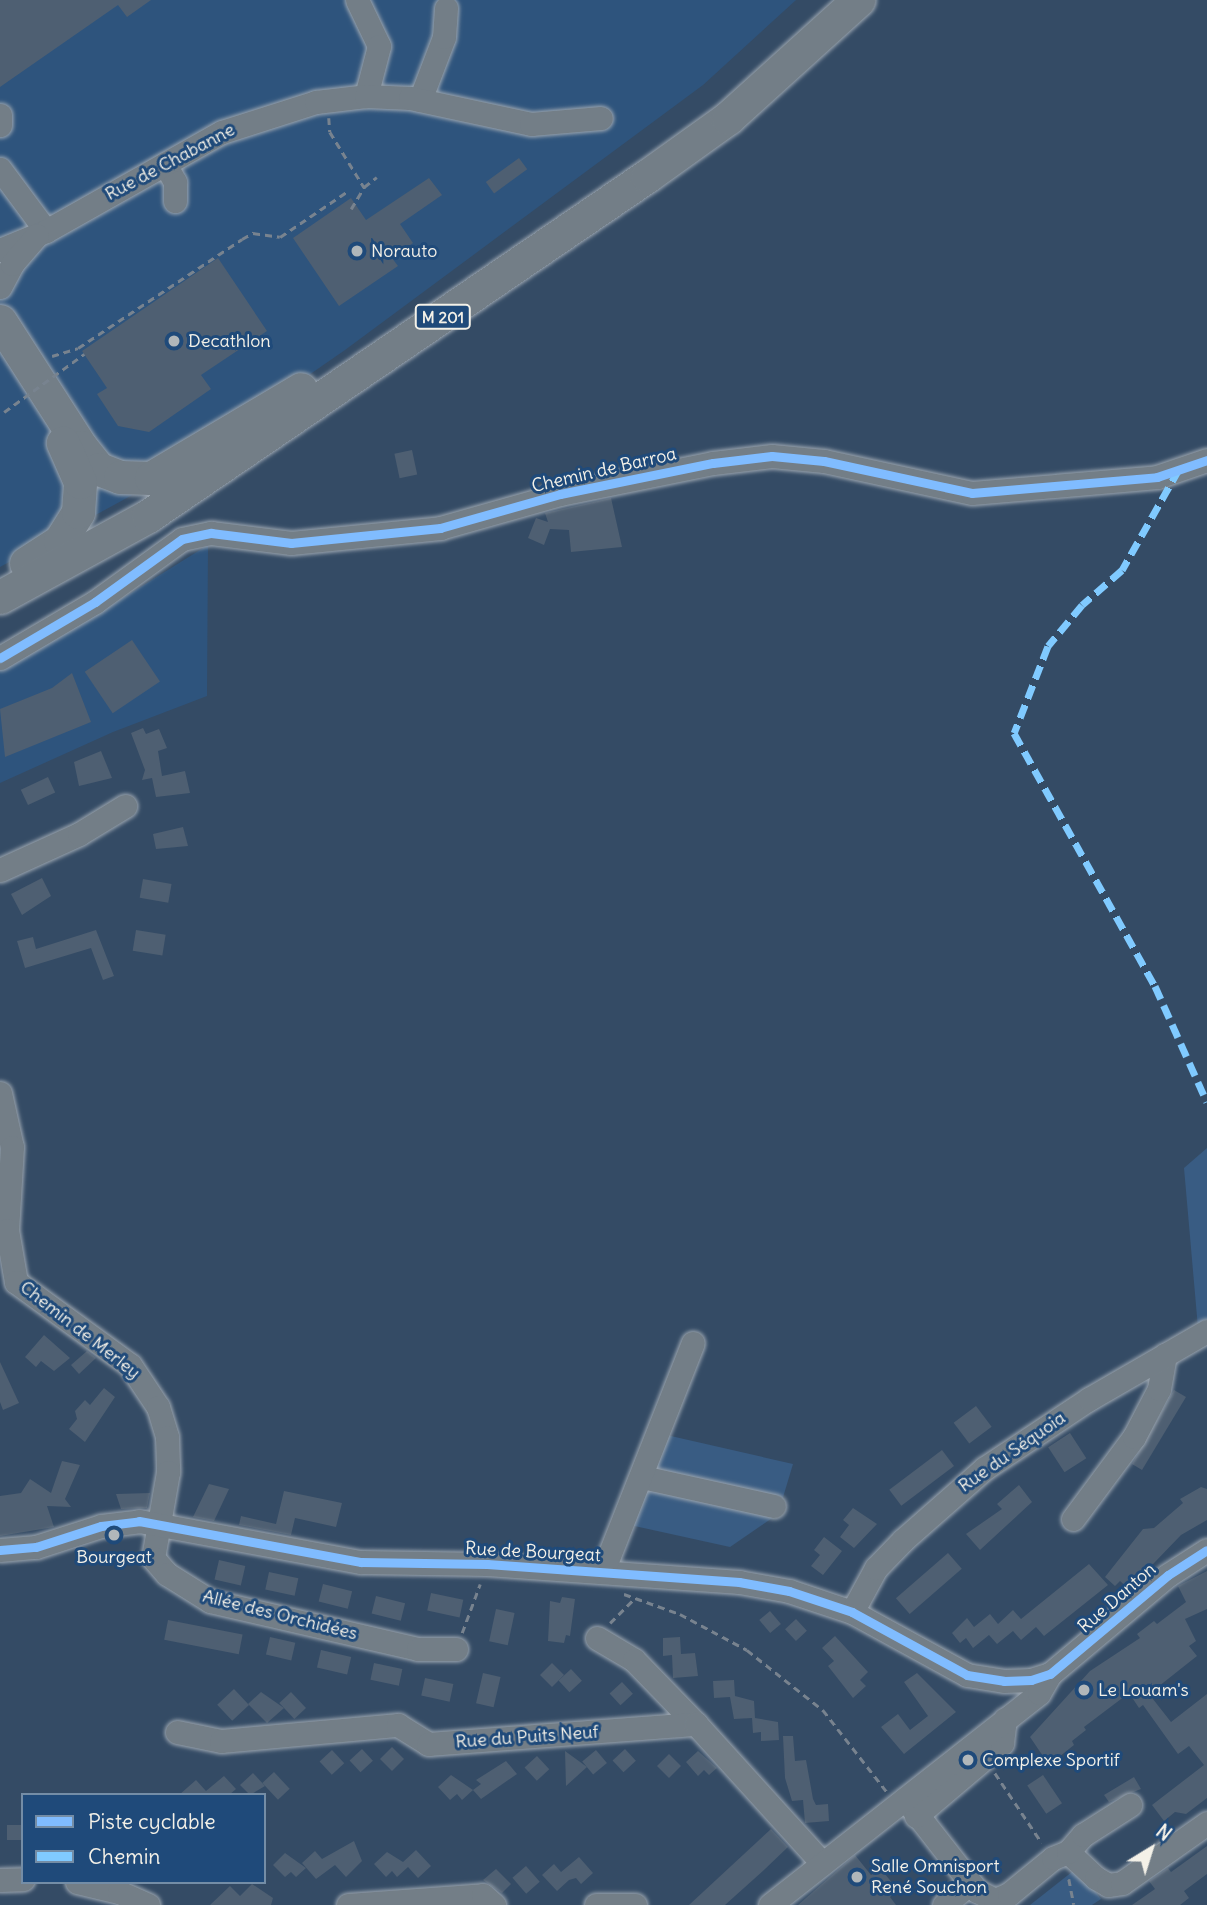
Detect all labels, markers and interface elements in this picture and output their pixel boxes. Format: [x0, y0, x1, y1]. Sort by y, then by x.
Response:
street label: Rue de Chabanne [102, 119, 238, 205]
place label: Norauto [371, 240, 437, 262]
marker: Norauto [349, 243, 365, 259]
road number: M 201 [413, 304, 473, 330]
place label: Decathlon [188, 330, 271, 352]
marker: Decathlon [166, 333, 182, 349]
street label: Chemin de Barroa [530, 443, 678, 497]
street label: Chemin de Merley [16, 1276, 144, 1384]
street label: Rue du Séquoia [954, 1407, 1070, 1497]
marker: Bourgeat [106, 1527, 122, 1543]
street label: Rue de Bourgeat [465, 1538, 601, 1566]
place label: Bourgeat [76, 1546, 152, 1568]
street label: Rue Danton [1074, 1558, 1160, 1638]
street label: Allée des Orchidées [200, 1585, 360, 1645]
place label: Le Louam's [1098, 1679, 1189, 1701]
marker: Le Louam's [1076, 1682, 1092, 1698]
street label: Rue du Puits Neuf [455, 1721, 599, 1753]
place label: Complexe Sportif [982, 1749, 1120, 1771]
marker: Complexe Sportif [960, 1752, 976, 1768]
legend [21, 1793, 266, 1884]
text: Piste cyclable [88, 1808, 216, 1835]
north arrow [1116, 1814, 1186, 1884]
text: N [1151, 1819, 1176, 1846]
text: Chemin [88, 1843, 161, 1870]
place label: Salle Omnisport René Souchon [871, 1856, 999, 1898]
marker: Salle Omnisport René Souchon [849, 1869, 865, 1885]

